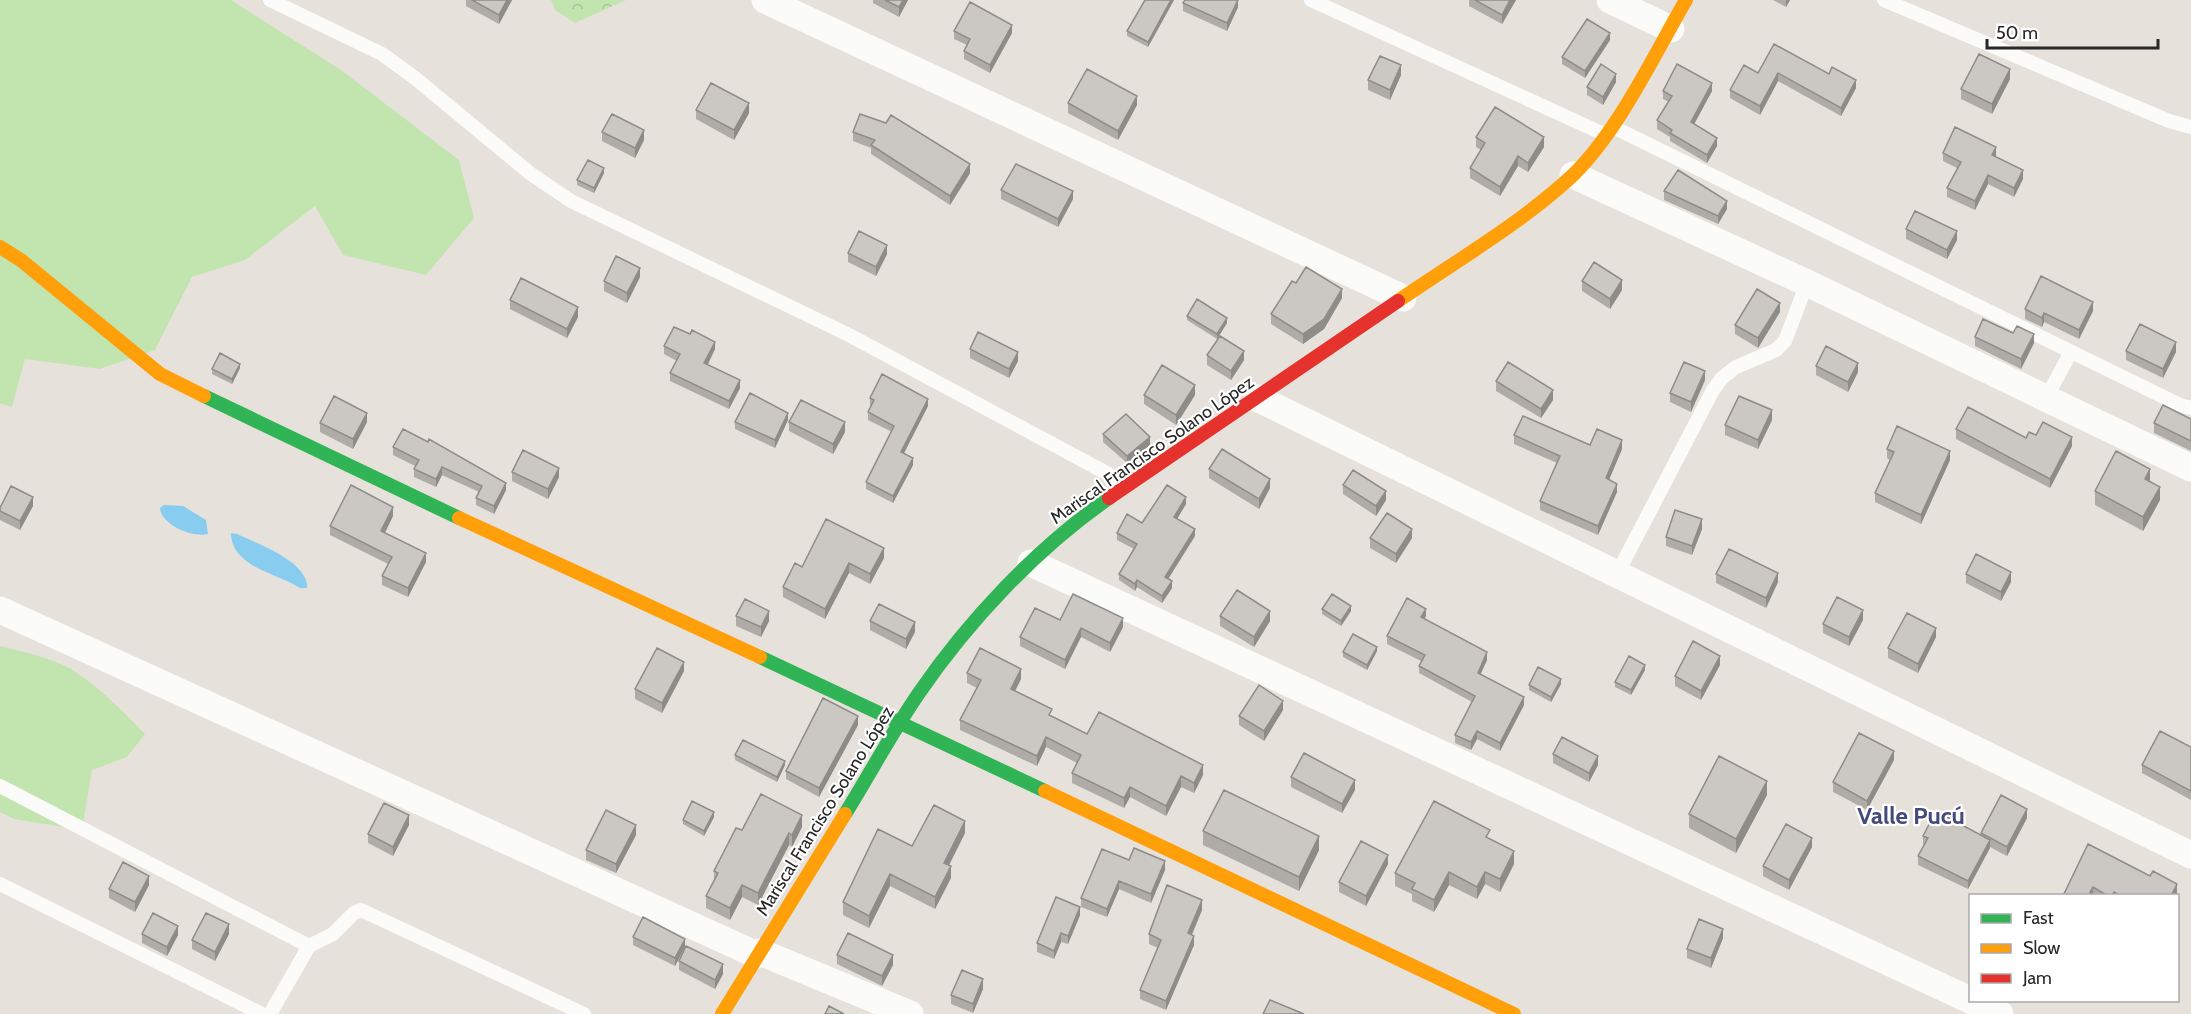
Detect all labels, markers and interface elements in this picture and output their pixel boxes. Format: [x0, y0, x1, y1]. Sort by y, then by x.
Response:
scale bar [1987, 12, 2158, 50]
text: 50 m [1996, 22, 2038, 44]
street label: Mariscal Francisco Solano López [1046, 371, 1258, 529]
street label: Mariscal Francisco Solano López [751, 702, 899, 920]
district label: Valle Pucú [1857, 801, 1965, 830]
legend [1969, 894, 2179, 1002]
text: Fast [2023, 907, 2054, 929]
text: Slow [2023, 937, 2060, 959]
text: Jam [2022, 967, 2052, 989]

